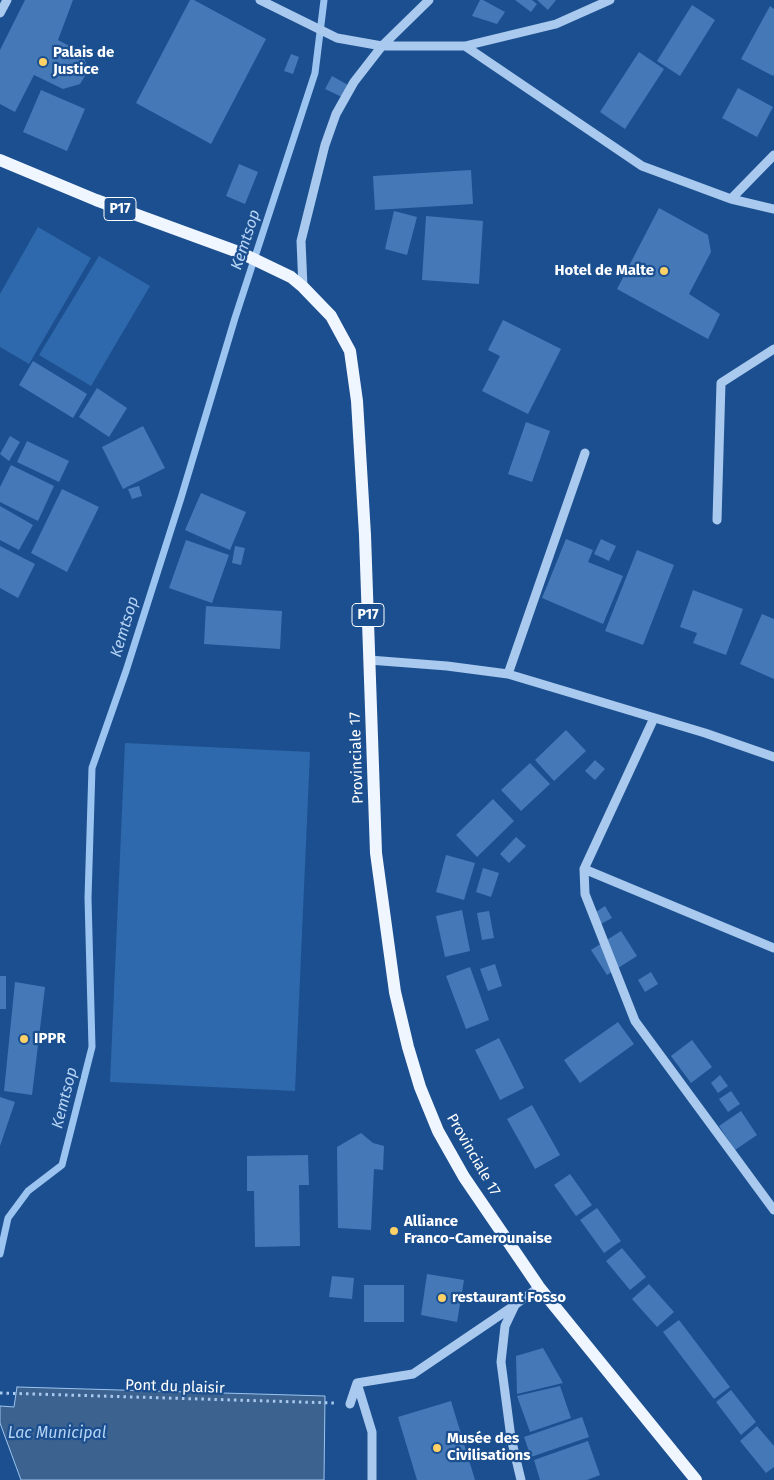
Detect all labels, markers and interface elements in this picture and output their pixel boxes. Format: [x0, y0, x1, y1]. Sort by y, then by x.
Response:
place label: Palais de Justice [53, 44, 114, 79]
marker: Palais de Justice [37, 56, 49, 68]
road number: P17 [104, 198, 136, 220]
water label: Kemtsop [227, 207, 265, 273]
place label: Hotel de Malte [554, 262, 654, 280]
marker: Hotel de Malte [658, 265, 670, 277]
water label: Kemtsop [107, 594, 143, 660]
road number: P17 [352, 604, 384, 626]
street label: Provinciale 17 [346, 712, 368, 804]
place label: IPPR [34, 1030, 66, 1048]
marker: IPPR [18, 1033, 30, 1045]
water label: Kemtsop [48, 1065, 82, 1131]
street label: Provinciale 17 [442, 1111, 504, 1199]
place label: Alliance Franco-Camerounaise [404, 1213, 552, 1248]
marker: Alliance Franco-Camerounaise [388, 1225, 400, 1237]
place label: restaurant Fosso [452, 1289, 566, 1307]
marker: restaurant Fosso [436, 1292, 448, 1304]
street label: Pont du plaisir [125, 1376, 225, 1398]
water label: Lac Municipal [8, 1424, 106, 1444]
place label: Musée des Civilisations [447, 1430, 530, 1465]
marker: Musée des Civilisations [431, 1442, 443, 1454]

